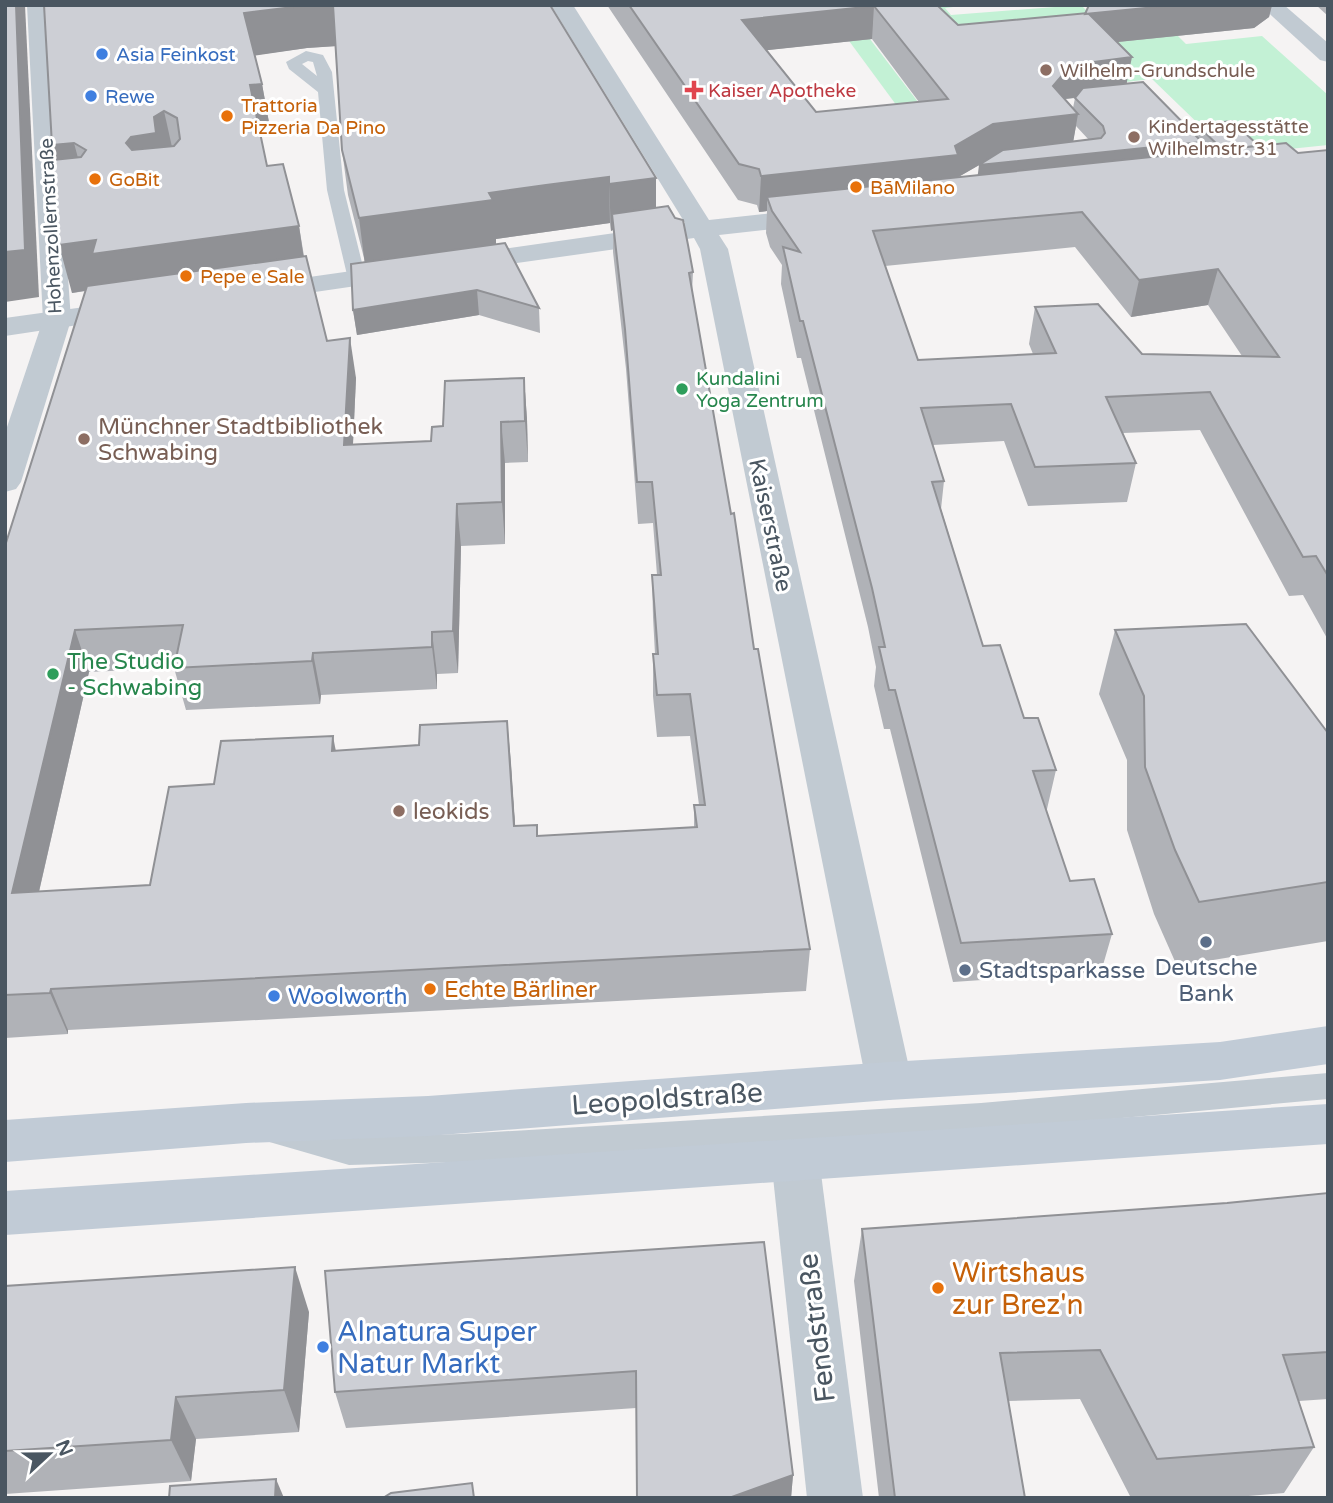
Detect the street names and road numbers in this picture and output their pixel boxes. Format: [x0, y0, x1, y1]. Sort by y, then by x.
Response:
street label: Hohenzollernstraße [35, 137, 67, 314]
street label: Kaiserstraße [742, 456, 798, 594]
street label: Leopoldstraße [570, 1075, 764, 1123]
street label: Fendstraße [791, 1251, 843, 1404]

